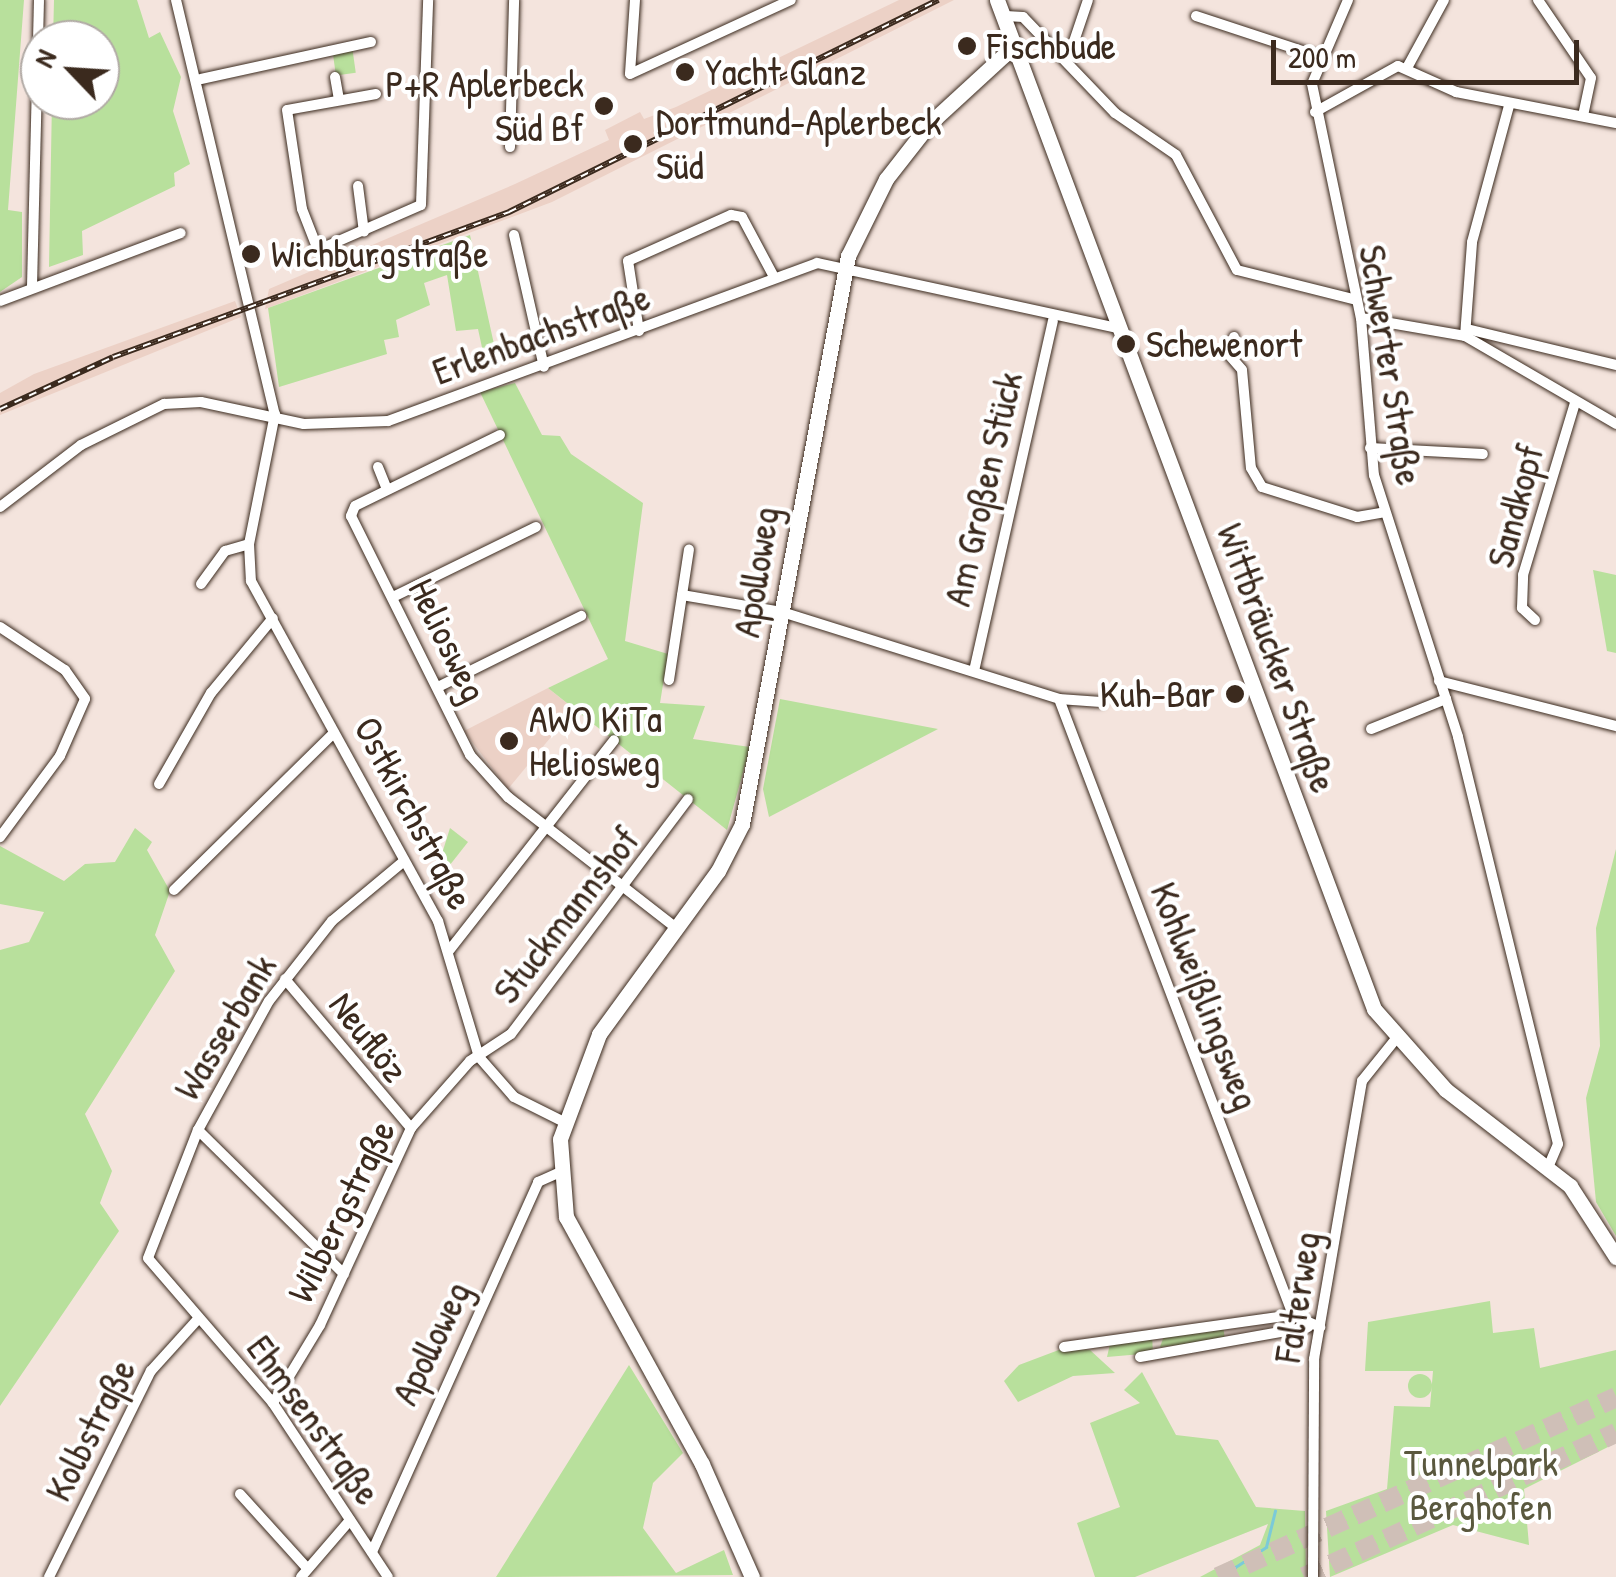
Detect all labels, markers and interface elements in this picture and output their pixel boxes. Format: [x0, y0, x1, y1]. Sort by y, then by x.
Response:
north arrow [20, 20, 120, 120]
scale bar [1276, 20, 1584, 82]
place label: Fischbude [987, 23, 1116, 69]
marker: Fischbude [956, 35, 978, 57]
text: 200 m [1288, 37, 1356, 77]
text: N [24, 43, 65, 73]
place label: Yacht Glanz [705, 49, 866, 95]
place label: P+R Aplerbeck Süd Bf [386, 61, 584, 150]
marker: Yacht Glanz [674, 61, 696, 83]
marker: P+R Aplerbeck Süd Bf [593, 95, 615, 117]
place label: Dortmund-Aplerbeck Süd [656, 99, 941, 188]
marker: Dortmund-Aplerbeck Süd [620, 131, 646, 157]
place label: Wichburgstraße [271, 231, 488, 277]
street label: Schwerter Straße [1350, 242, 1432, 488]
marker: Wichburgstraße [240, 243, 262, 265]
street label: Erlenbachstraße [426, 274, 656, 394]
place label: Schewenort [1146, 321, 1302, 367]
marker: Schewenort [1115, 333, 1137, 355]
street label: Am Großen Stück [934, 368, 1032, 610]
street label: Sandkopf [1477, 440, 1553, 572]
street label: Apolloweg [723, 504, 789, 640]
street label: Wittbräucker Straße [1207, 517, 1347, 799]
street label: Heliosweg [399, 571, 497, 709]
place label: Kuh-Bar [1100, 671, 1215, 717]
marker: Kuh-Bar [1224, 683, 1246, 705]
place label: AWO KiTa Heliosweg [529, 696, 662, 786]
street label: Ostkirchstraße [344, 709, 484, 917]
marker: AWO KiTa Heliosweg [498, 730, 520, 752]
street label: Stuckmannshof [483, 818, 649, 1012]
street label: Kohlweißlingsweg [1141, 876, 1269, 1116]
street label: Wasserbank [164, 946, 286, 1108]
street label: Neuflöz [320, 983, 418, 1091]
street label: Wilbergstraße [277, 1113, 405, 1309]
street label: Falterweg [1264, 1228, 1330, 1366]
street label: Apolloweg [382, 1274, 480, 1412]
street label: Ehmsenstraße [237, 1327, 391, 1513]
street label: Kolbstraße [35, 1351, 145, 1509]
park label: Tunnelpark Berghofen [1404, 1440, 1558, 1530]

